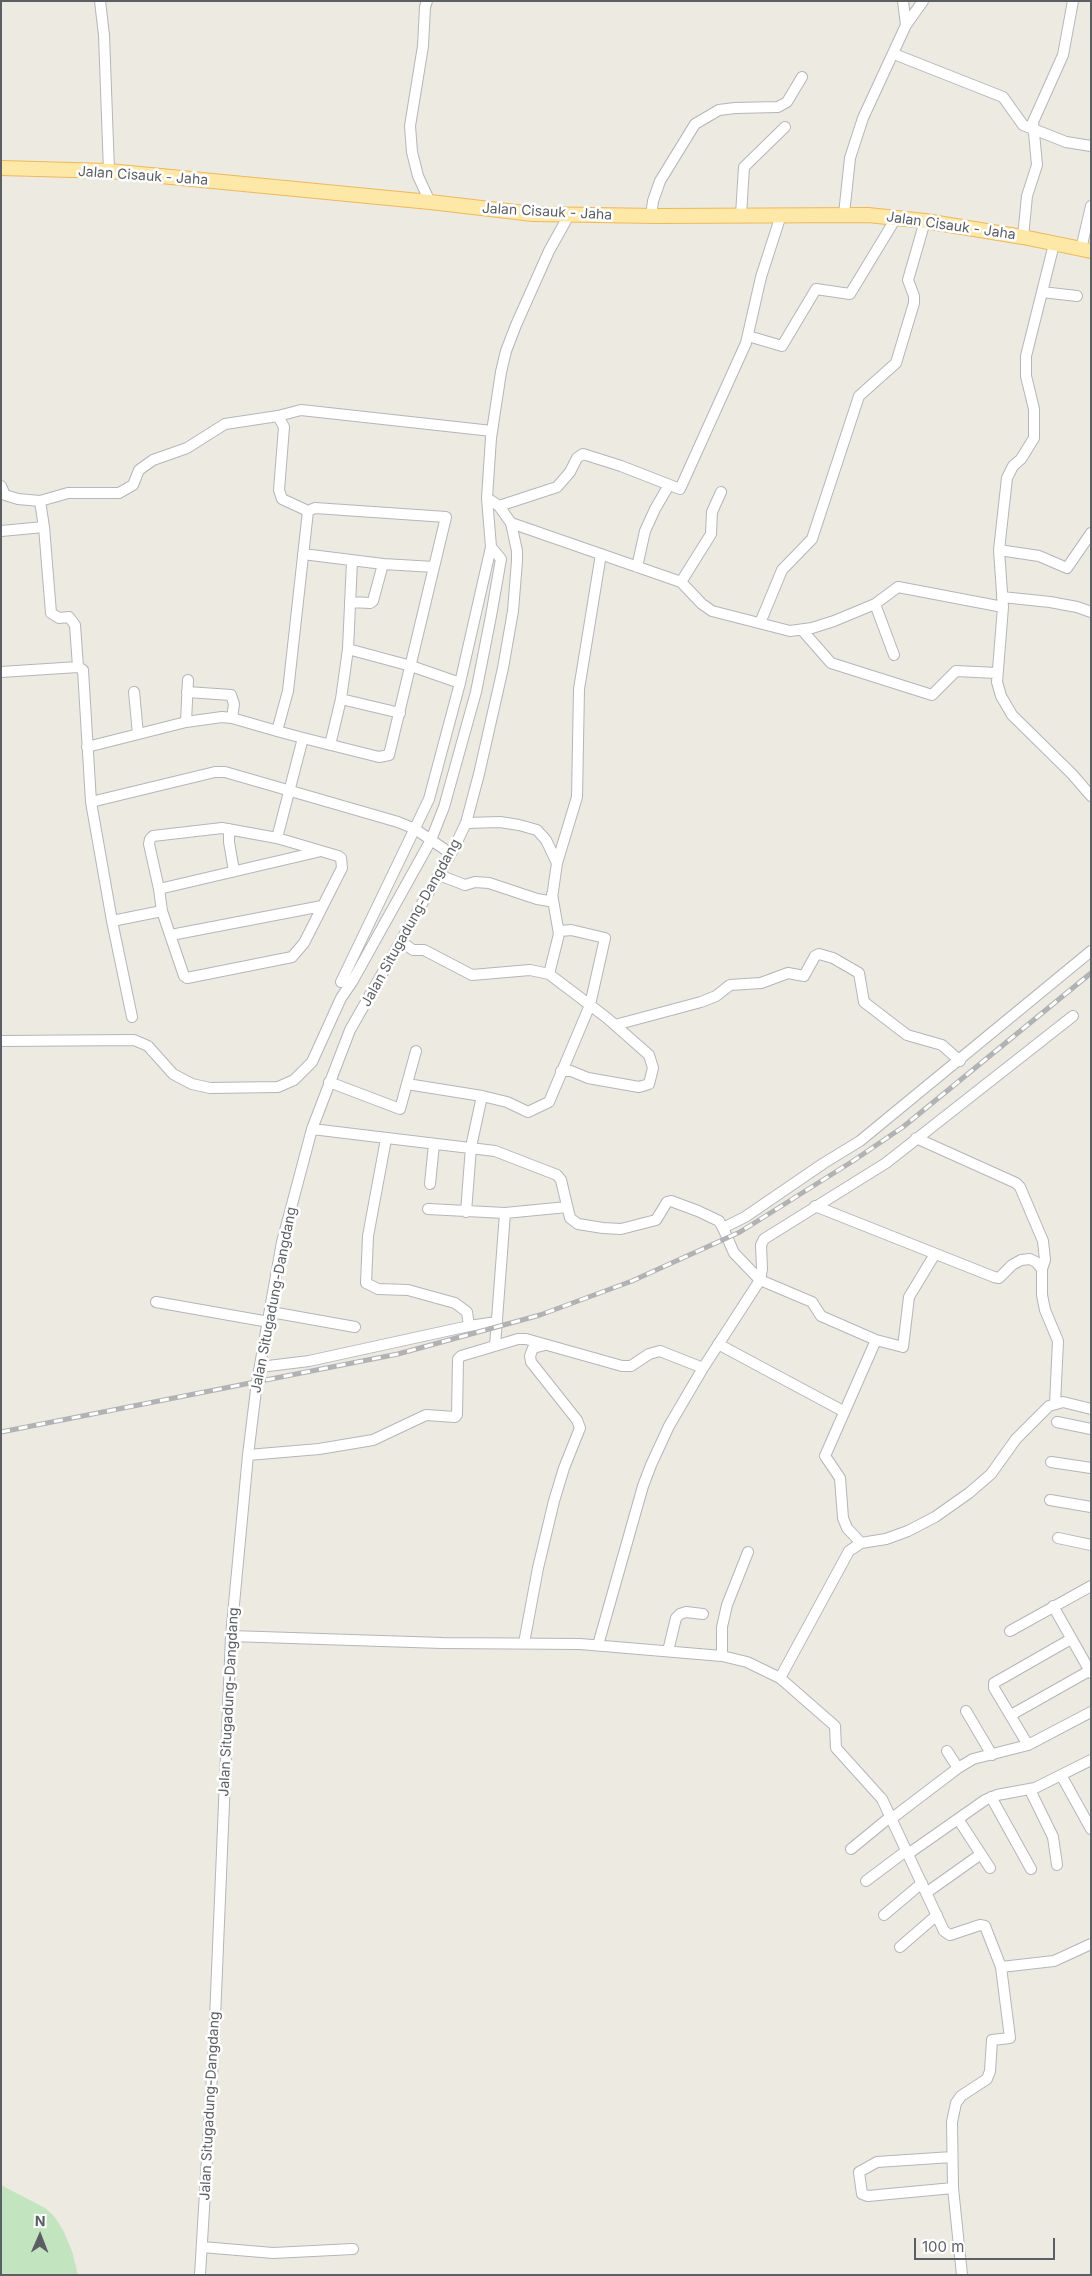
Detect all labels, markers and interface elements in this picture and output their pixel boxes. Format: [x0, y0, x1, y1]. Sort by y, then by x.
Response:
street label: Jalan Cisauk - Jaha [77, 163, 209, 189]
street label: Jalan Cisauk - Jaha [481, 200, 613, 224]
street label: Jalan Cisauk - Jaha [885, 209, 1017, 243]
street label: Jalan Situgadung-Dangdang [358, 836, 464, 1010]
street label: Jalan Situgadung-Dangdang [248, 1206, 300, 1394]
street label: Jalan Situgadung-Dangdang [216, 1607, 242, 1797]
street label: Jalan Situgadung-Dangdang [197, 2011, 223, 2201]
north arrow [15, 2211, 65, 2261]
text: N [35, 2212, 46, 2229]
scale bar [917, 2228, 1058, 2260]
text: 100 m [922, 2237, 964, 2256]

